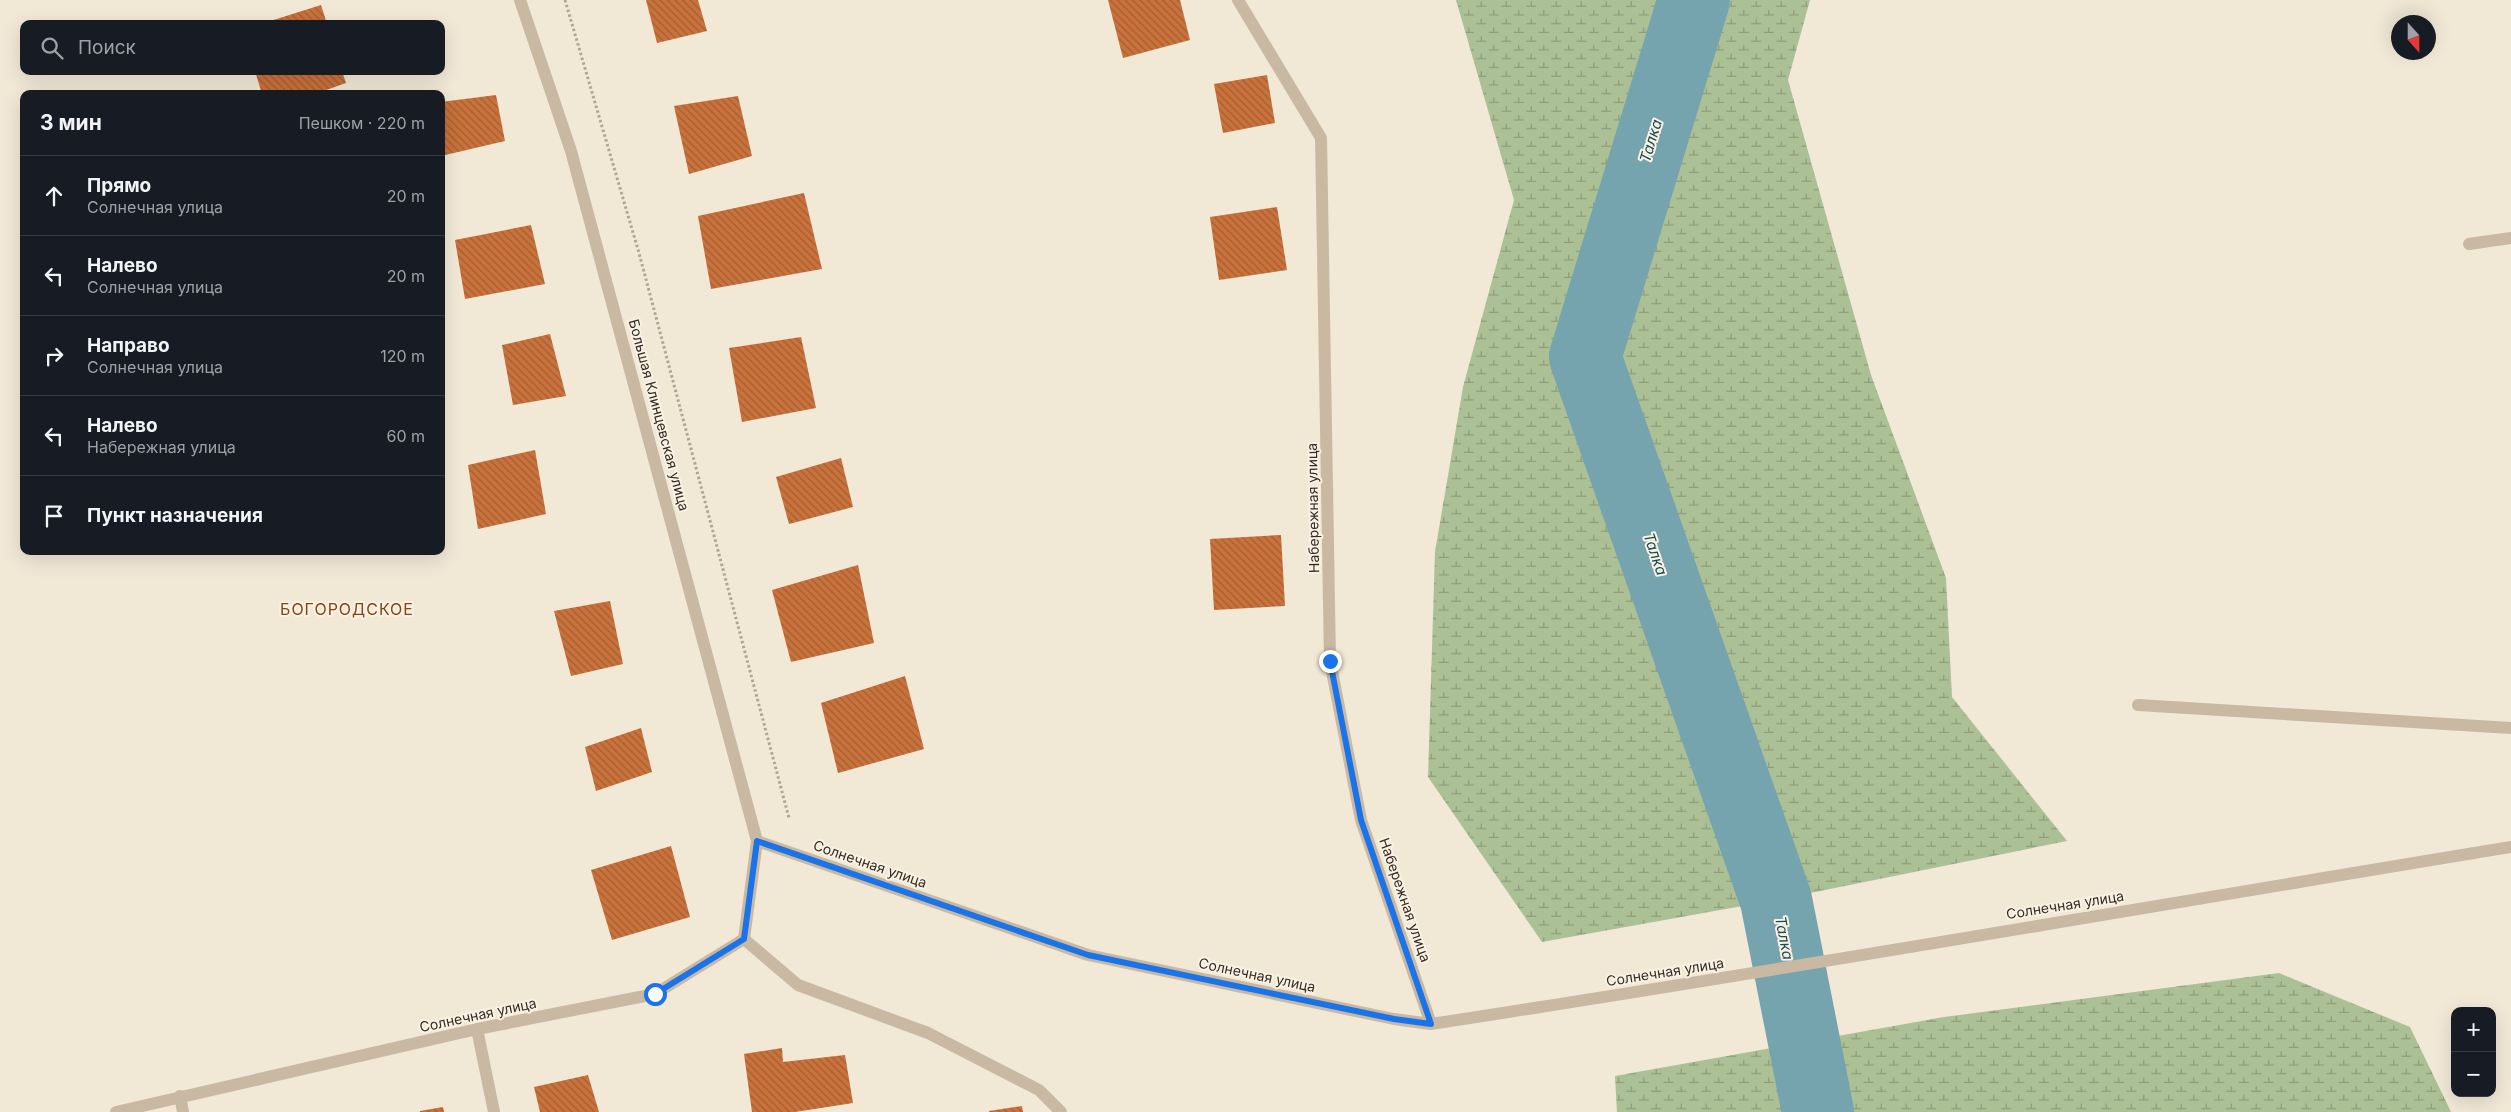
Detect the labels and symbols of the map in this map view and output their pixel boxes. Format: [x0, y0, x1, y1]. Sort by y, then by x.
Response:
north arrow [2391, 15, 2436, 60]
water label: Талка [1635, 117, 1666, 165]
street label: Большая Клинцевская улица [626, 317, 693, 513]
street label: Набережная улица [1303, 443, 1322, 573]
water label: Талка [1639, 530, 1672, 578]
district label: БОГОРОДСКОЕ [280, 599, 414, 619]
route end [1319, 650, 1342, 673]
street label: Солнечная улица [811, 836, 929, 891]
street label: Набережная улица [1376, 836, 1435, 964]
street label: Солнечная улица [2005, 887, 2125, 922]
water label: Талка [1771, 915, 1798, 961]
street label: Солнечная улица [1197, 954, 1317, 995]
street label: Солнечная улица [1605, 954, 1725, 989]
route start [644, 983, 667, 1006]
street label: Солнечная улица [418, 994, 538, 1035]

